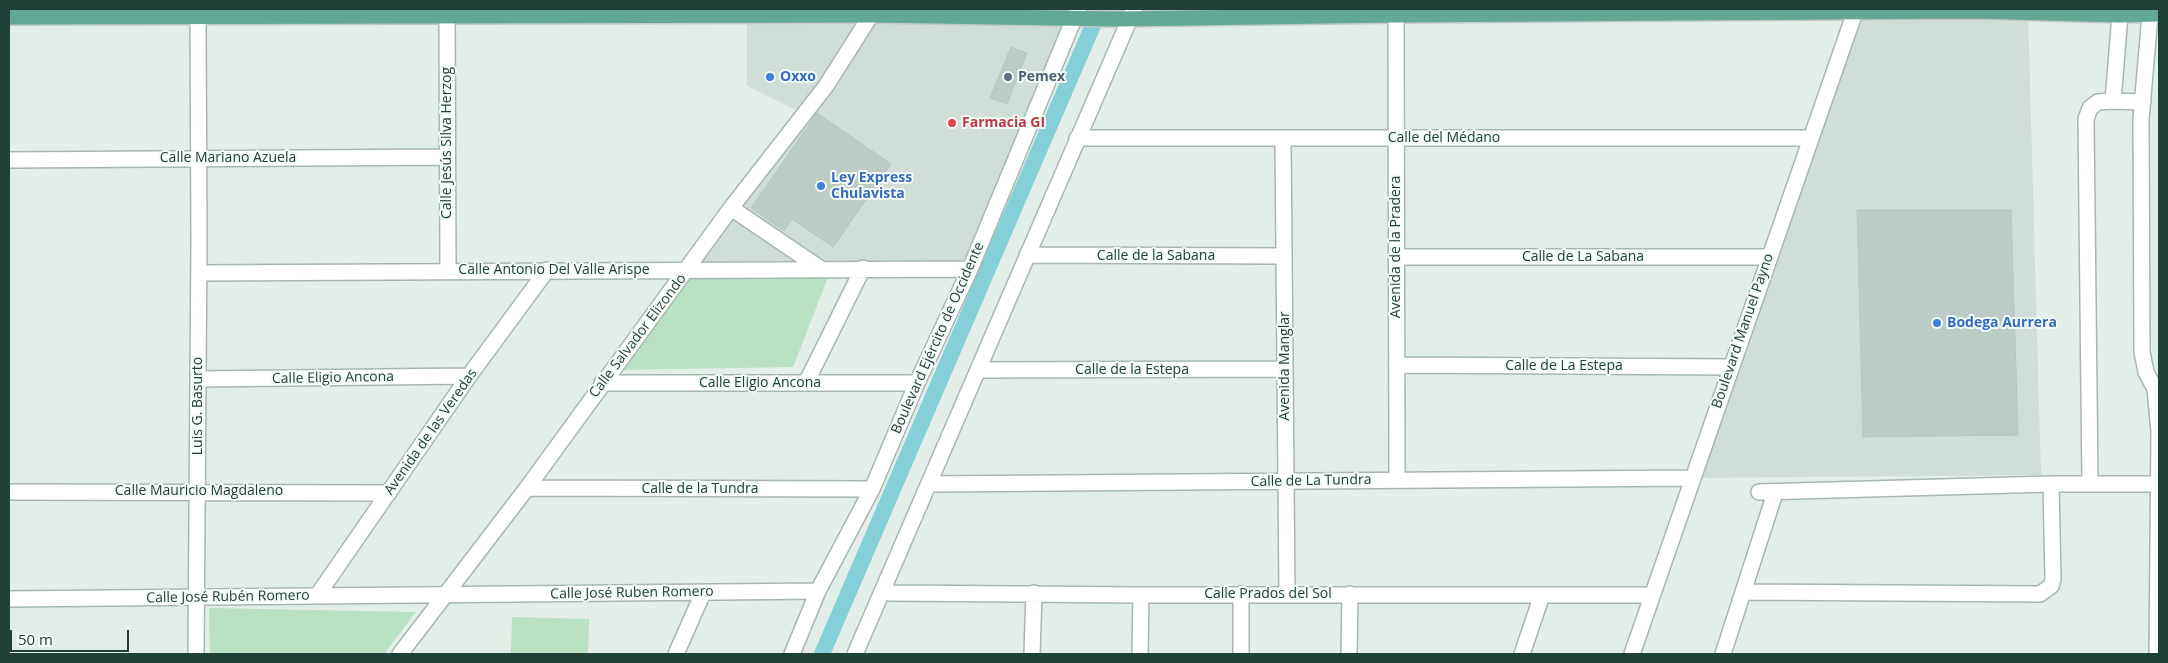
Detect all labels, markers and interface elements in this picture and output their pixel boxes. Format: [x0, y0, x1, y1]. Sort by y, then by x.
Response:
street label: Calle Jesús Silva Herzog [439, 67, 455, 219]
place label: Oxxo [780, 69, 816, 85]
place label: Pemex [1018, 69, 1065, 85]
marker: Oxxo [764, 71, 776, 83]
marker: Pemex [1002, 71, 1014, 83]
place label: Farmacia GI [962, 115, 1045, 131]
marker: Farmacia GI [946, 117, 958, 129]
street label: Calle del Médano [1388, 130, 1500, 146]
street label: Calle Mariano Azuela [160, 150, 296, 166]
place label: Ley Express Chulavista [831, 170, 912, 202]
street label: Avenida de la Pradera [1388, 176, 1404, 318]
marker: Ley Express Chulavista [815, 180, 827, 192]
street label: Boulevard Ejército de Occidente [888, 240, 988, 436]
street label: Calle de la Sabana [1097, 248, 1215, 264]
street label: Calle de La Sabana [1522, 249, 1644, 265]
street label: Boulevard Manuel Payno [1709, 251, 1777, 411]
street label: Calle Antonio Del Valle Arispe [458, 262, 650, 278]
street label: Calle Salvador Elizondo [586, 271, 690, 401]
street label: Avenida Manglar [1277, 311, 1293, 421]
place label: Bodega Aurrera [1947, 315, 2057, 331]
marker: Bodega Aurrera [1931, 317, 1943, 329]
street label: Luis G. Basurto [190, 357, 206, 455]
street label: Calle de La Estepa [1505, 358, 1623, 374]
street label: Calle de la Estepa [1075, 362, 1189, 378]
street label: Avenida de las Veredas [381, 366, 481, 498]
street label: Calle Eligio Ancona [272, 369, 394, 387]
street label: Calle Eligio Ancona [699, 375, 821, 391]
street label: Calle de La Tundra [1250, 472, 1372, 490]
street label: Calle de la Tundra [641, 481, 759, 497]
street label: Calle Mauricio Magdaleno [115, 483, 283, 499]
street label: Calle José Ruben Romero [550, 583, 714, 603]
street label: Calle Prados del Sol [1204, 586, 1332, 602]
street label: Calle José Rubén Romero [146, 587, 310, 607]
scale bar [12, 620, 131, 652]
text: 50 m [18, 629, 53, 649]

